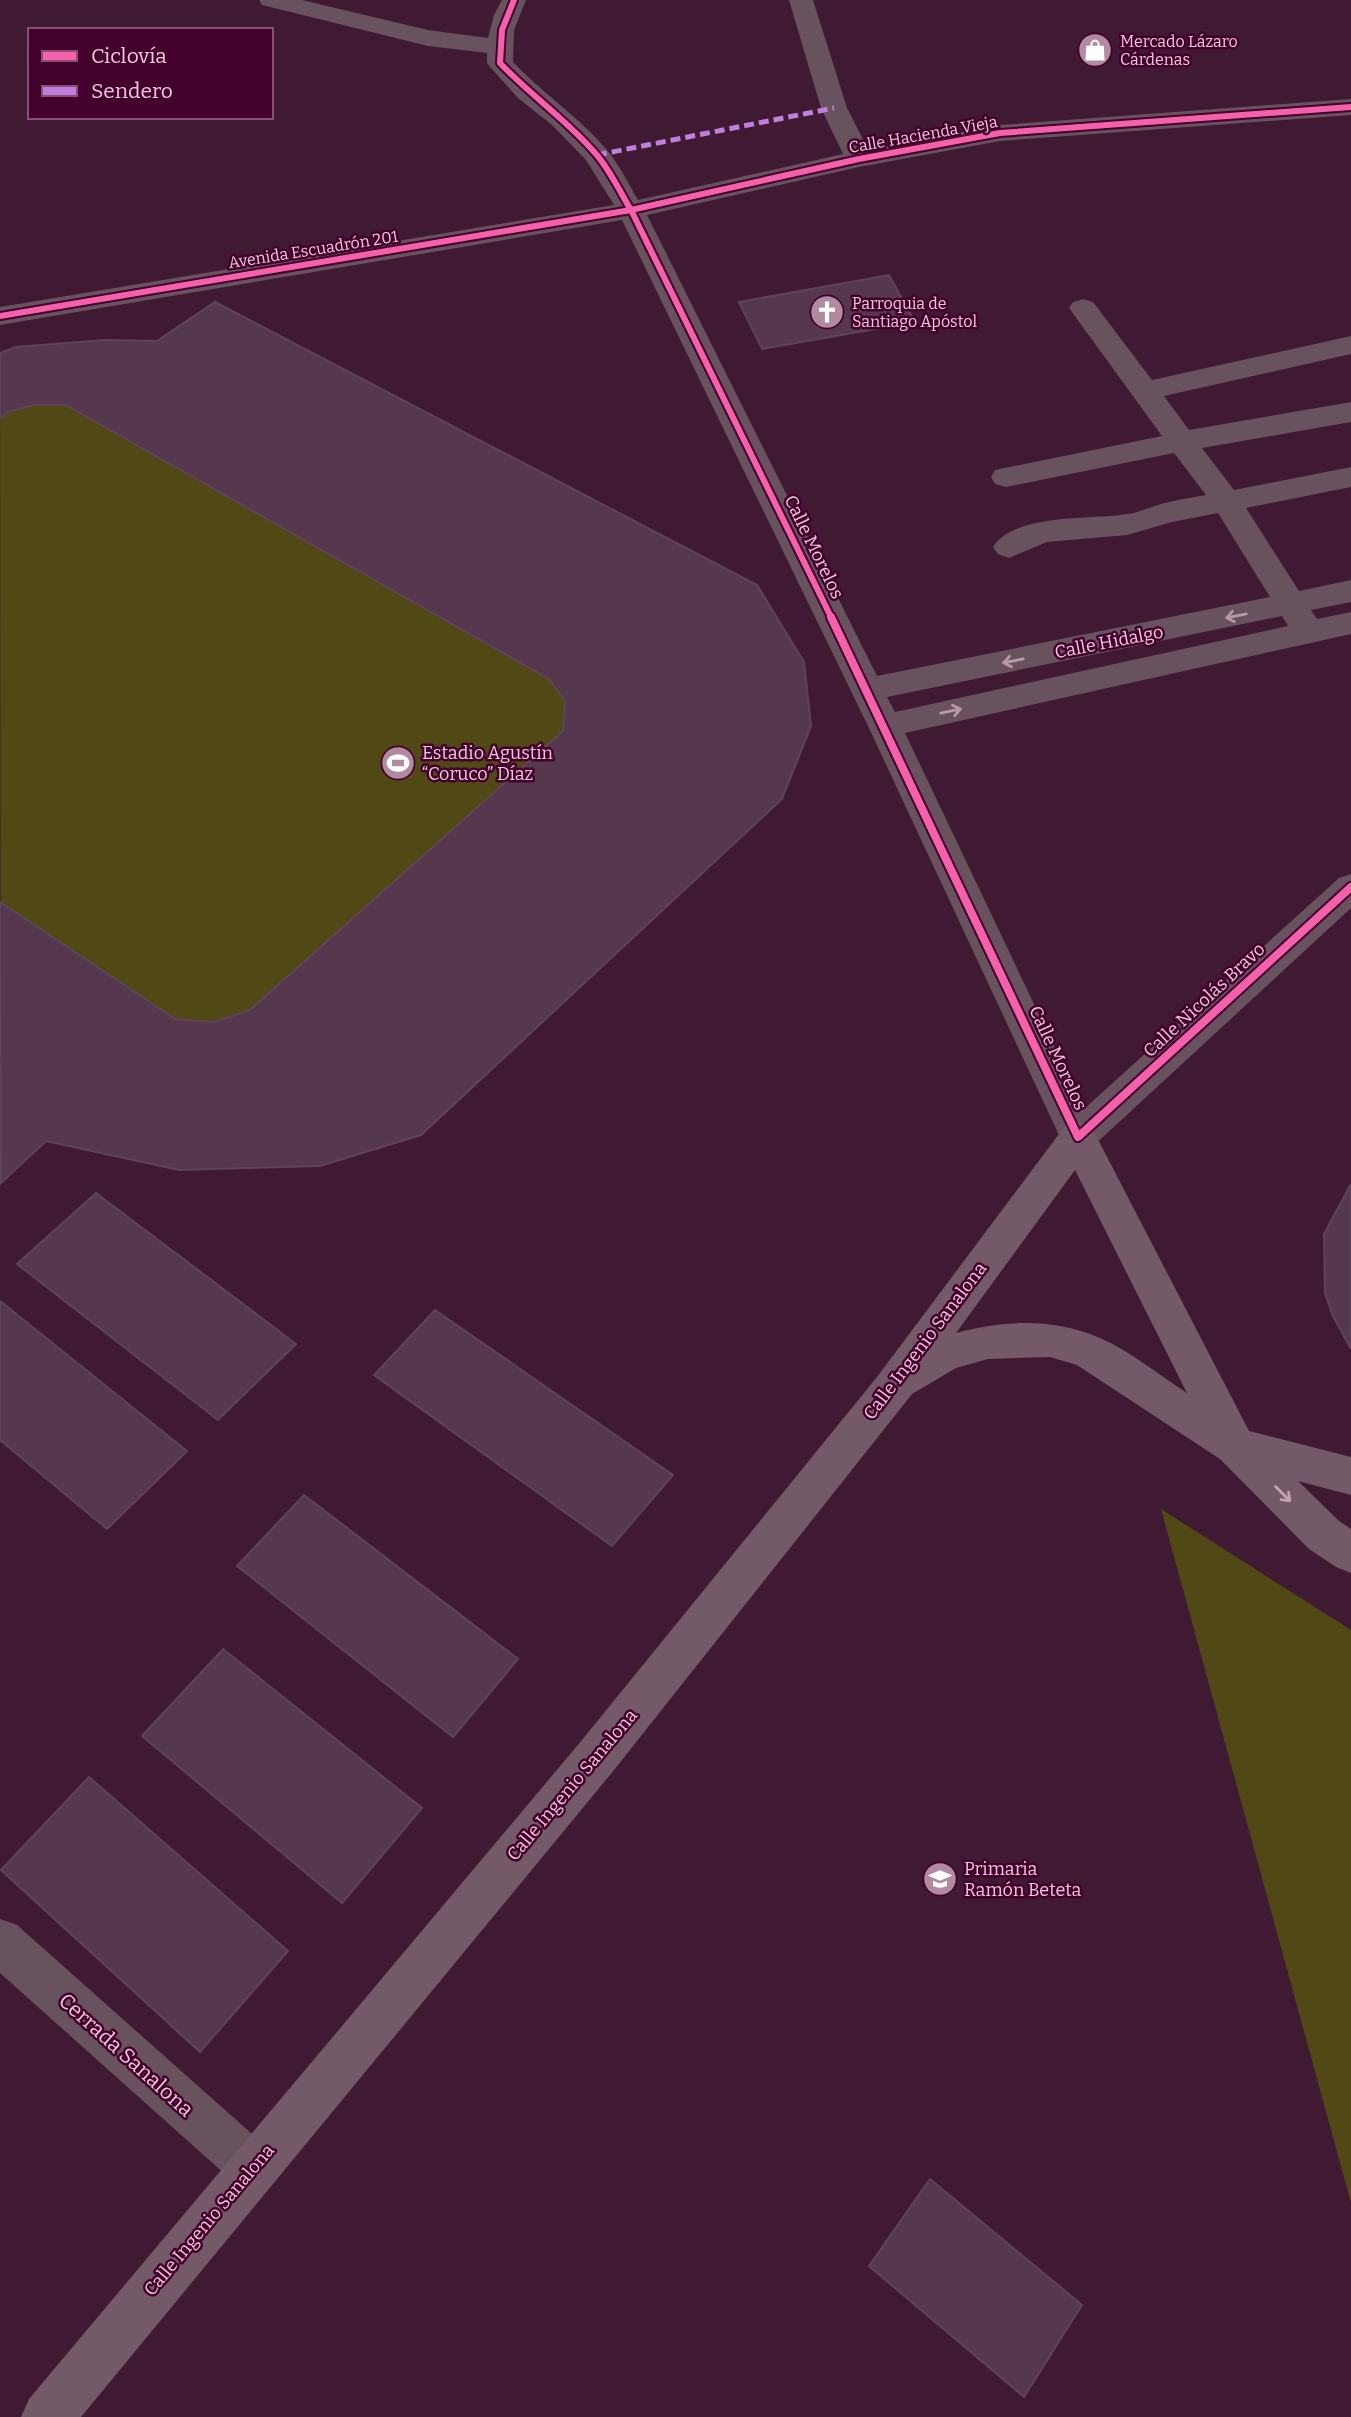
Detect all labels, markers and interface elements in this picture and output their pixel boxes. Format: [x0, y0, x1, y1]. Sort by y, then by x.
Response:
legend [28, 28, 273, 119]
shop icon: Mercado Lázaro Cárdenas [1076, 31, 1114, 69]
place label: Mercado Lázaro Cárdenas [1120, 32, 1238, 69]
text: Ciclovía [91, 43, 167, 69]
text: Sendero [91, 78, 173, 104]
street label: Calle Hacienda Vieja [847, 112, 999, 157]
street label: Avenida Escuadrón 201 [227, 227, 400, 272]
church icon: Parroquia de Santiago Apóstol [808, 293, 846, 331]
place label: Parroquia de Santiago Apóstol [852, 294, 978, 331]
street label: Calle Morelos [779, 492, 849, 602]
one-way arrow [1225, 609, 1248, 623]
street label: Calle Hidalgo [1053, 621, 1165, 663]
one-way arrow [1002, 654, 1025, 668]
one-way arrow [939, 704, 962, 717]
place label: Estadio Agustín “Coruco” Díaz [422, 742, 554, 785]
sports icon: Estadio Agustín “Coruco” Díaz [379, 744, 417, 782]
street label: Calle Nicolás Bravo [1139, 938, 1269, 1062]
street label: Calle Morelos [1024, 1002, 1092, 1114]
street label: Calle Ingenio Sanalona [859, 1258, 991, 1424]
one-way arrow [1275, 1486, 1292, 1503]
street label: Calle Ingenio Sanalona [502, 1705, 642, 1865]
place label: Primaria Ramón Beteta [964, 1858, 1082, 1901]
school or university icon: Primaria Ramón Beteta [921, 1860, 959, 1898]
street label: Cerrada Sanalona [53, 1988, 199, 2123]
street label: Calle Ingenio Sanalona [139, 2140, 279, 2300]

